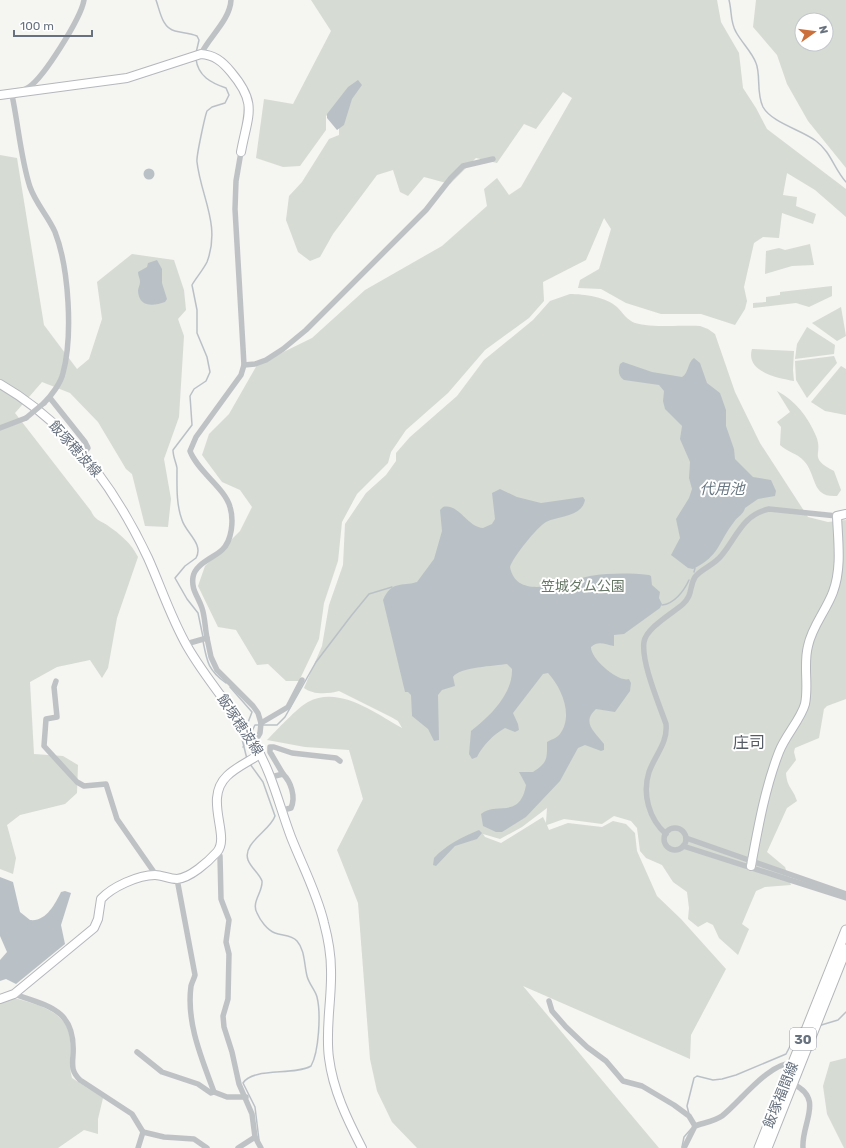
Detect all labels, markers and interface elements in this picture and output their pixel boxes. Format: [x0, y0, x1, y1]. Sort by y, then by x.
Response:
scale bar [14, 12, 92, 38]
north arrow [794, 12, 834, 52]
text: 100 m [20, 19, 54, 33]
text: N [816, 24, 831, 35]
street label: 飯塚穂波線 [45, 417, 105, 481]
water label: 代用池 [699, 480, 746, 498]
park label: 笠城ダム公園 [541, 578, 625, 595]
street label: 飯塚穂波線 [213, 691, 267, 759]
district label: 庄司 [733, 733, 765, 752]
road number: 30 [790, 1028, 816, 1050]
street label: 飯塚福間線 [760, 1059, 802, 1131]

